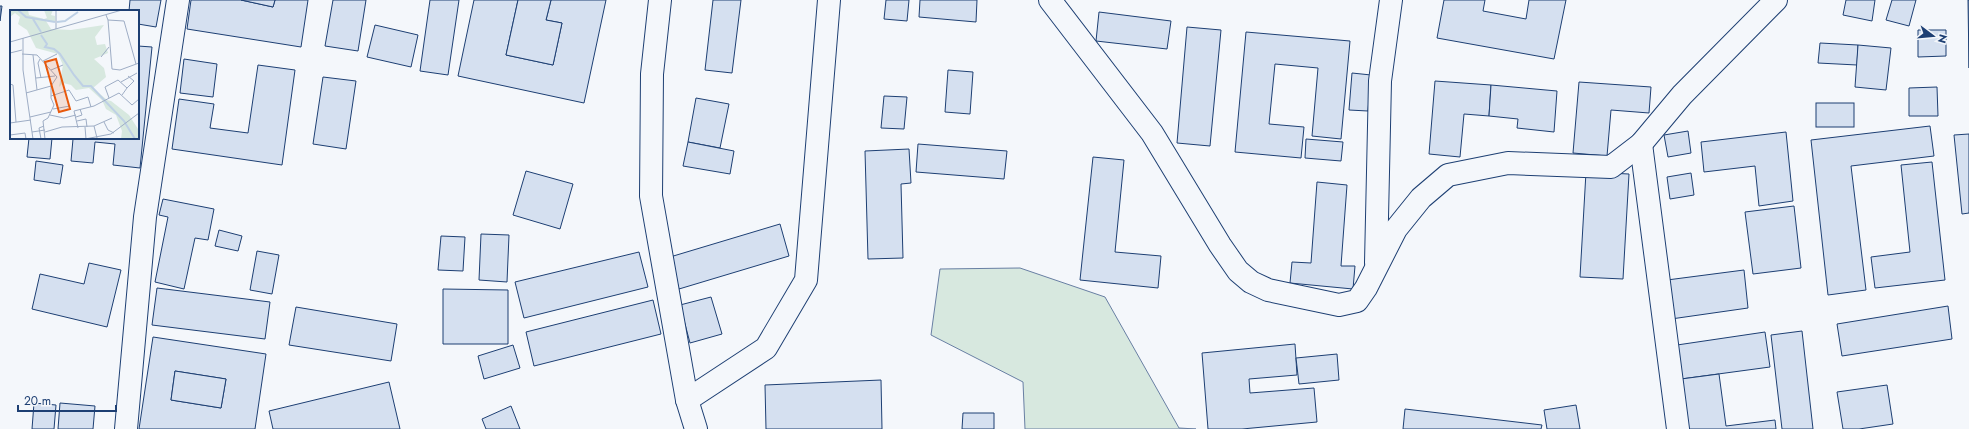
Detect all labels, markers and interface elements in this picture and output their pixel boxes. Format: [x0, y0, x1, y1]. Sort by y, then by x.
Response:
inset map [10, 10, 139, 139]
north arrow [1913, 16, 1953, 56]
text: N [1934, 32, 1952, 45]
scale bar [18, 387, 116, 413]
text: 20 m [24, 392, 51, 410]

